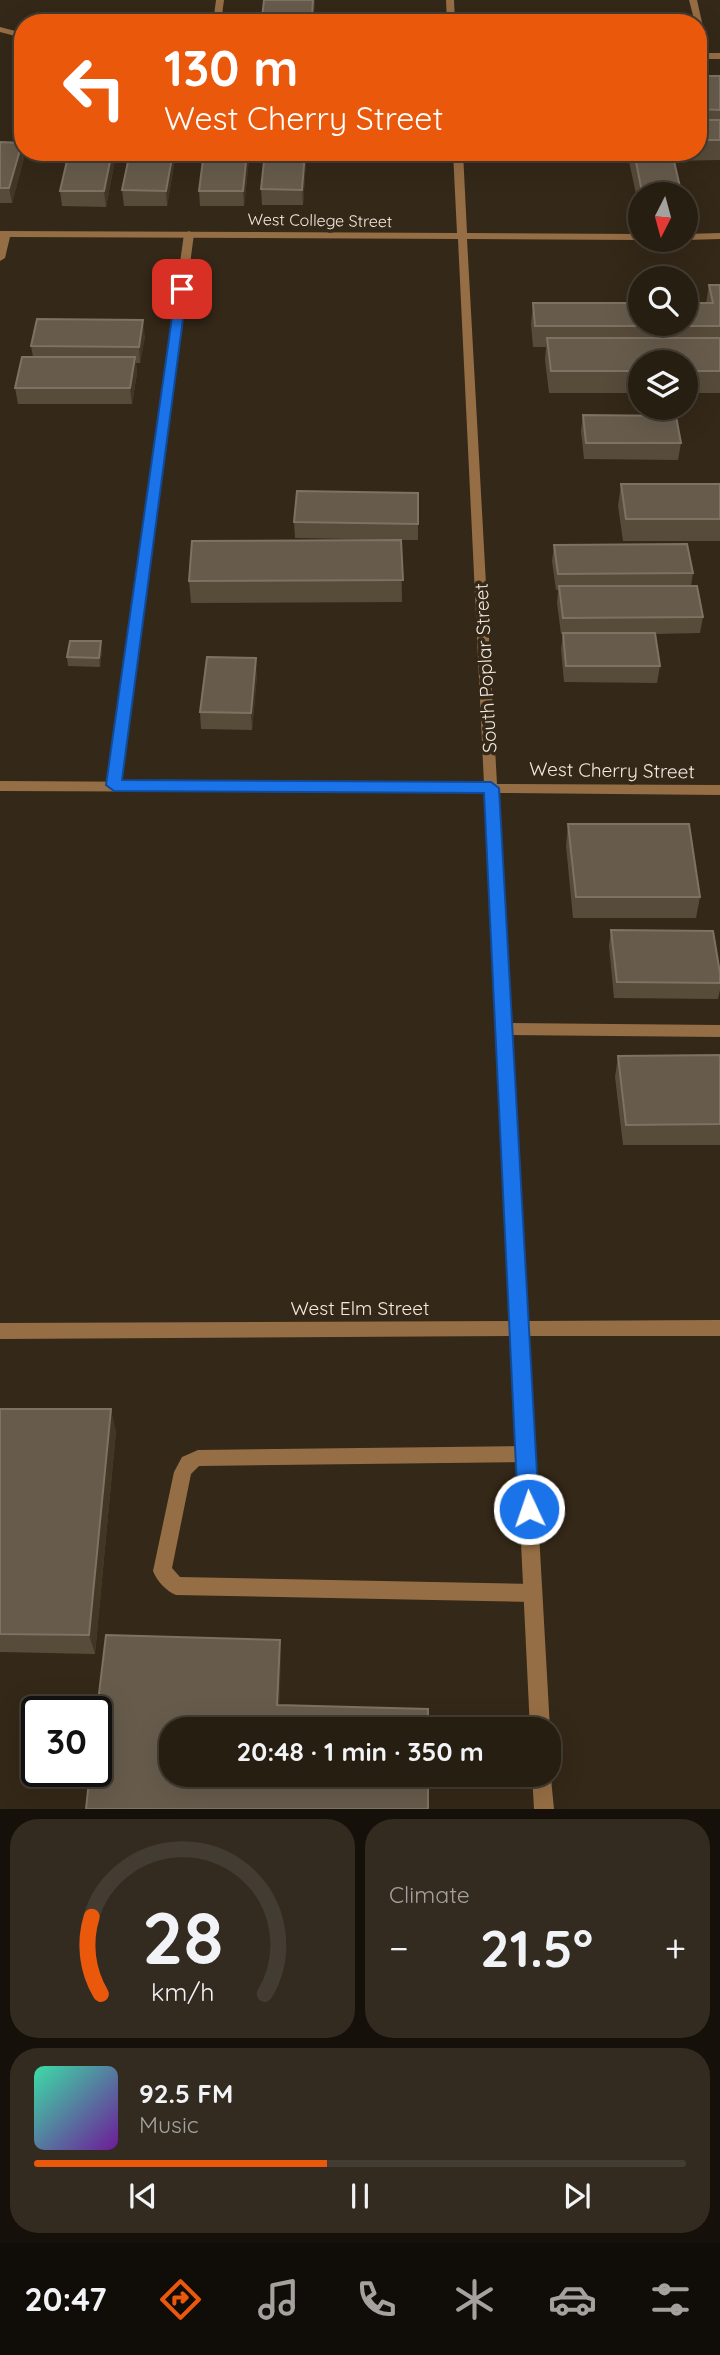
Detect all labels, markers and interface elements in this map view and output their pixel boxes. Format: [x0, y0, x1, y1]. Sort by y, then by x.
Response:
text: 130 m [164, 37, 298, 98]
icon: left [49, 42, 140, 133]
text: West Cherry Street [164, 98, 443, 138]
north arrow [628, 182, 698, 252]
map controls [628, 182, 698, 420]
street label: West College Street [248, 209, 392, 231]
pin [152, 259, 212, 319]
button: search [628, 266, 698, 336]
icon: arrive [163, 270, 201, 308]
button: layers [628, 350, 698, 420]
street label: South Poplar Street [469, 583, 501, 753]
street label: West Cherry Street [529, 757, 695, 783]
street label: West Elm Street [291, 1296, 429, 1320]
position arrow [492, 1472, 566, 1546]
speed limit sign: 30 [21, 1696, 112, 1787]
text: 20:48 · 1 min · 350 m [236, 1735, 484, 1768]
text: Climate [389, 1880, 470, 1909]
text: 28 [142, 1892, 223, 1983]
text: 21.5° [480, 1915, 593, 1980]
text: − [389, 1924, 409, 1972]
text: + [665, 1924, 686, 1972]
text: km/h [151, 1976, 214, 2007]
text: 92.5 FM [139, 2077, 233, 2110]
text: Music [139, 2110, 199, 2139]
icon: previous [124, 2177, 162, 2215]
icon: pause [341, 2177, 379, 2215]
icon: next [558, 2177, 596, 2215]
icon: directions [156, 2275, 205, 2324]
icon: music [254, 2275, 303, 2324]
icon: phone [352, 2275, 401, 2324]
icon: climate [450, 2275, 499, 2324]
icon: car [548, 2275, 597, 2324]
icon: filters [646, 2275, 695, 2324]
text: 20:47 [25, 2279, 107, 2319]

